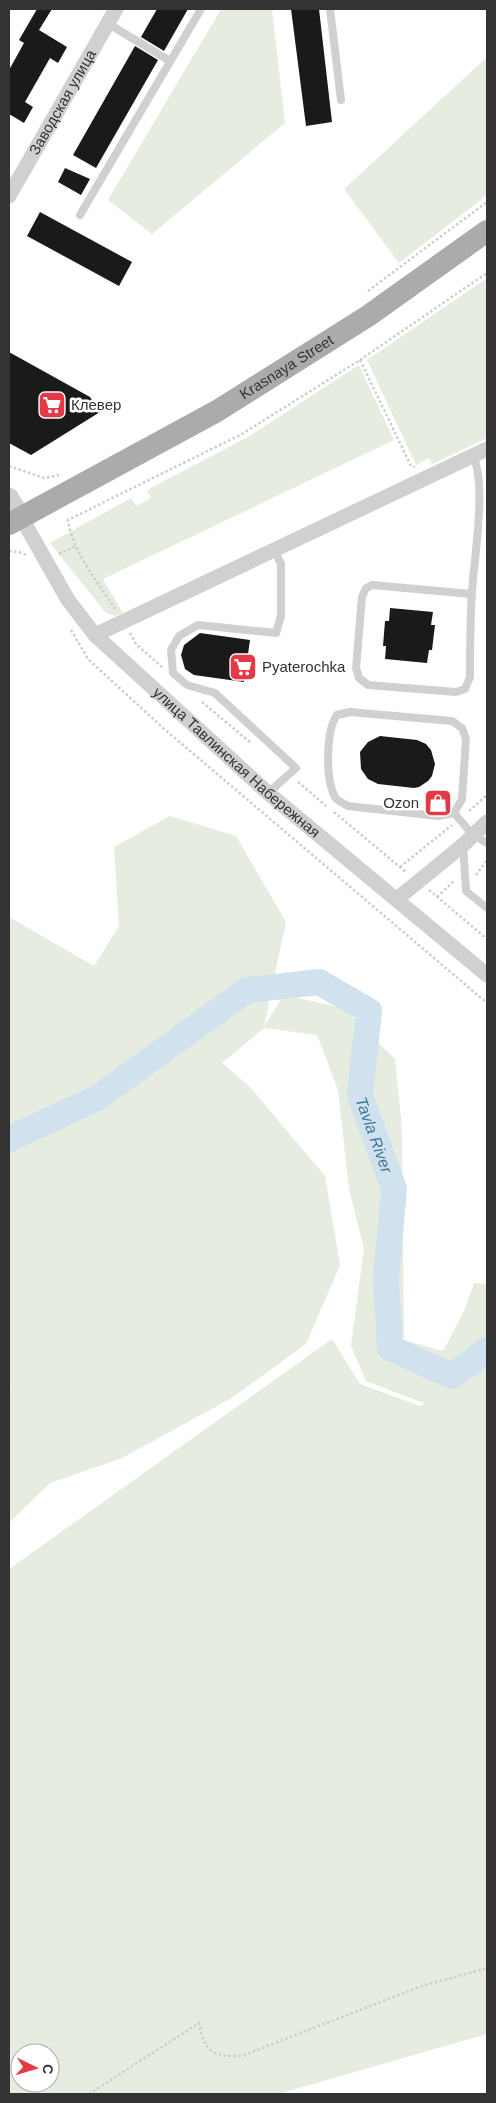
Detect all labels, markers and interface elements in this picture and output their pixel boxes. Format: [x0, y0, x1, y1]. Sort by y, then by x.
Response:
street label: Заводская улица [25, 46, 99, 158]
street label: Krasnaya Street [236, 330, 337, 403]
supermarket icon: Клевер [37, 390, 67, 420]
place label: Клевер [71, 396, 121, 413]
supermarket icon: Pyaterochka [228, 652, 258, 682]
place label: Pyaterochka [262, 658, 346, 675]
street label: улица Тавлинская Набережная [150, 683, 324, 841]
shop icon: Ozon [423, 788, 453, 818]
place label: Ozon [383, 794, 419, 811]
water label: Tavla River [352, 1095, 396, 1176]
north arrow [10, 2043, 60, 2093]
text: С [40, 2063, 56, 2075]

